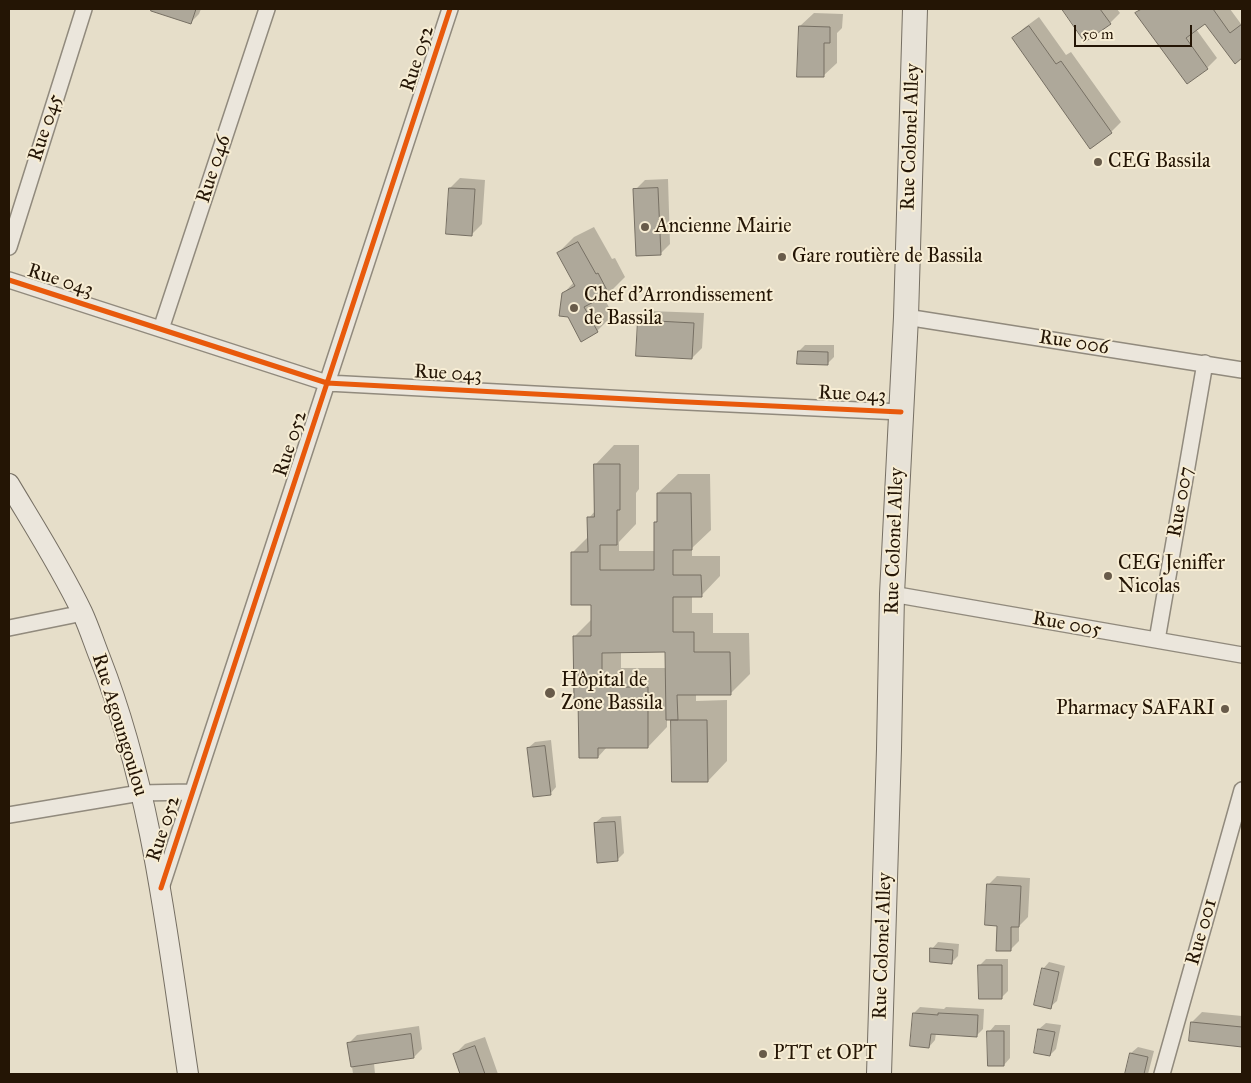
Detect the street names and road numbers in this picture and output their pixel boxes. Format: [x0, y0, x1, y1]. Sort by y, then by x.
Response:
street label: Rue 052 [396, 23, 440, 95]
street label: Rue Colonel Alley [896, 63, 926, 211]
street label: Rue 045 [24, 91, 68, 165]
street label: Rue 046 [192, 132, 236, 206]
street label: Rue 043 [24, 259, 96, 303]
street label: Rue 006 [1037, 326, 1111, 360]
street label: Rue 043 [413, 360, 483, 388]
street label: Rue 043 [817, 381, 887, 409]
street label: Rue 052 [269, 408, 313, 480]
street label: Rue 007 [1163, 465, 1199, 539]
street label: Rue Colonel Alley [880, 467, 910, 615]
street label: Rue 005 [1031, 607, 1103, 643]
street label: Rue Agoungoulou [86, 651, 152, 799]
street label: Rue 052 [142, 793, 186, 865]
street label: Rue Colonel Alley [868, 872, 898, 1020]
street label: Rue 001 [1181, 896, 1223, 968]

